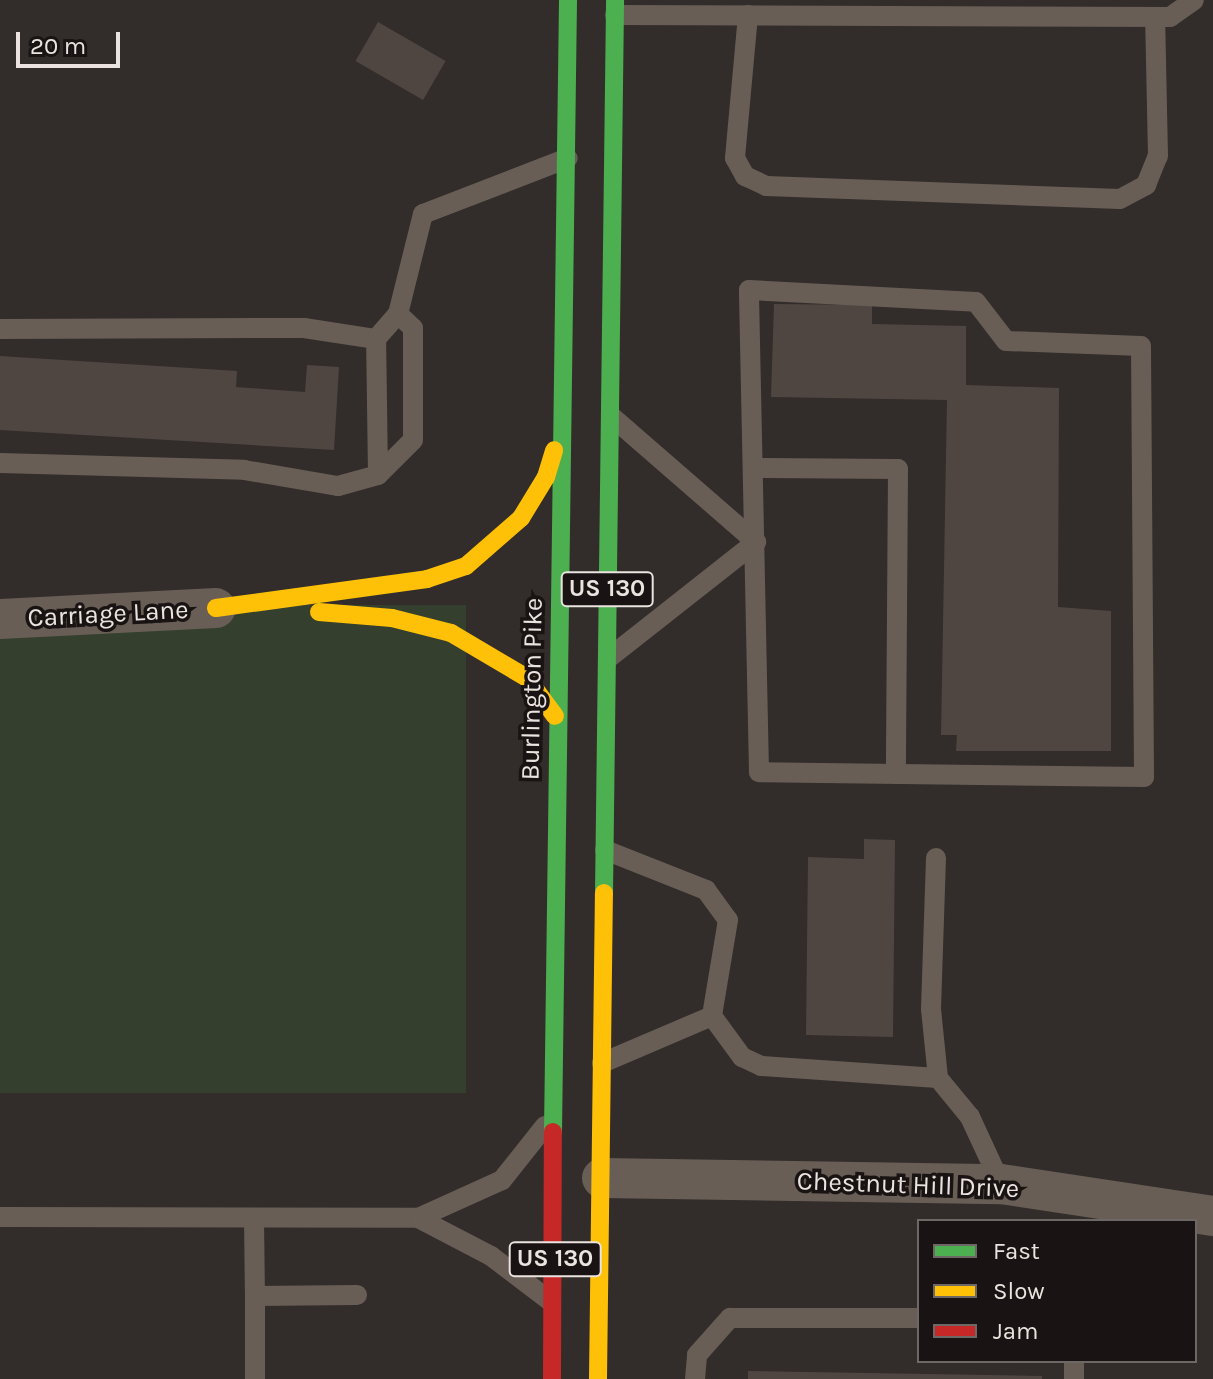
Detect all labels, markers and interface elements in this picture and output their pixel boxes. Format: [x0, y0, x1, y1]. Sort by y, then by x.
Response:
scale bar [20, 16, 124, 66]
text: 20 m [30, 32, 86, 60]
road number: US 130 [559, 569, 655, 609]
street label: Carriage Lane [27, 594, 189, 634]
street label: Burlington Pike [515, 597, 549, 781]
street label: Chestnut Hill Drive [796, 1166, 1020, 1204]
legend [917, 1219, 1197, 1363]
text: Fast [993, 1237, 1040, 1265]
road number: US 130 [507, 1239, 603, 1279]
text: Slow [993, 1277, 1045, 1305]
text: Jam [993, 1317, 1038, 1345]

